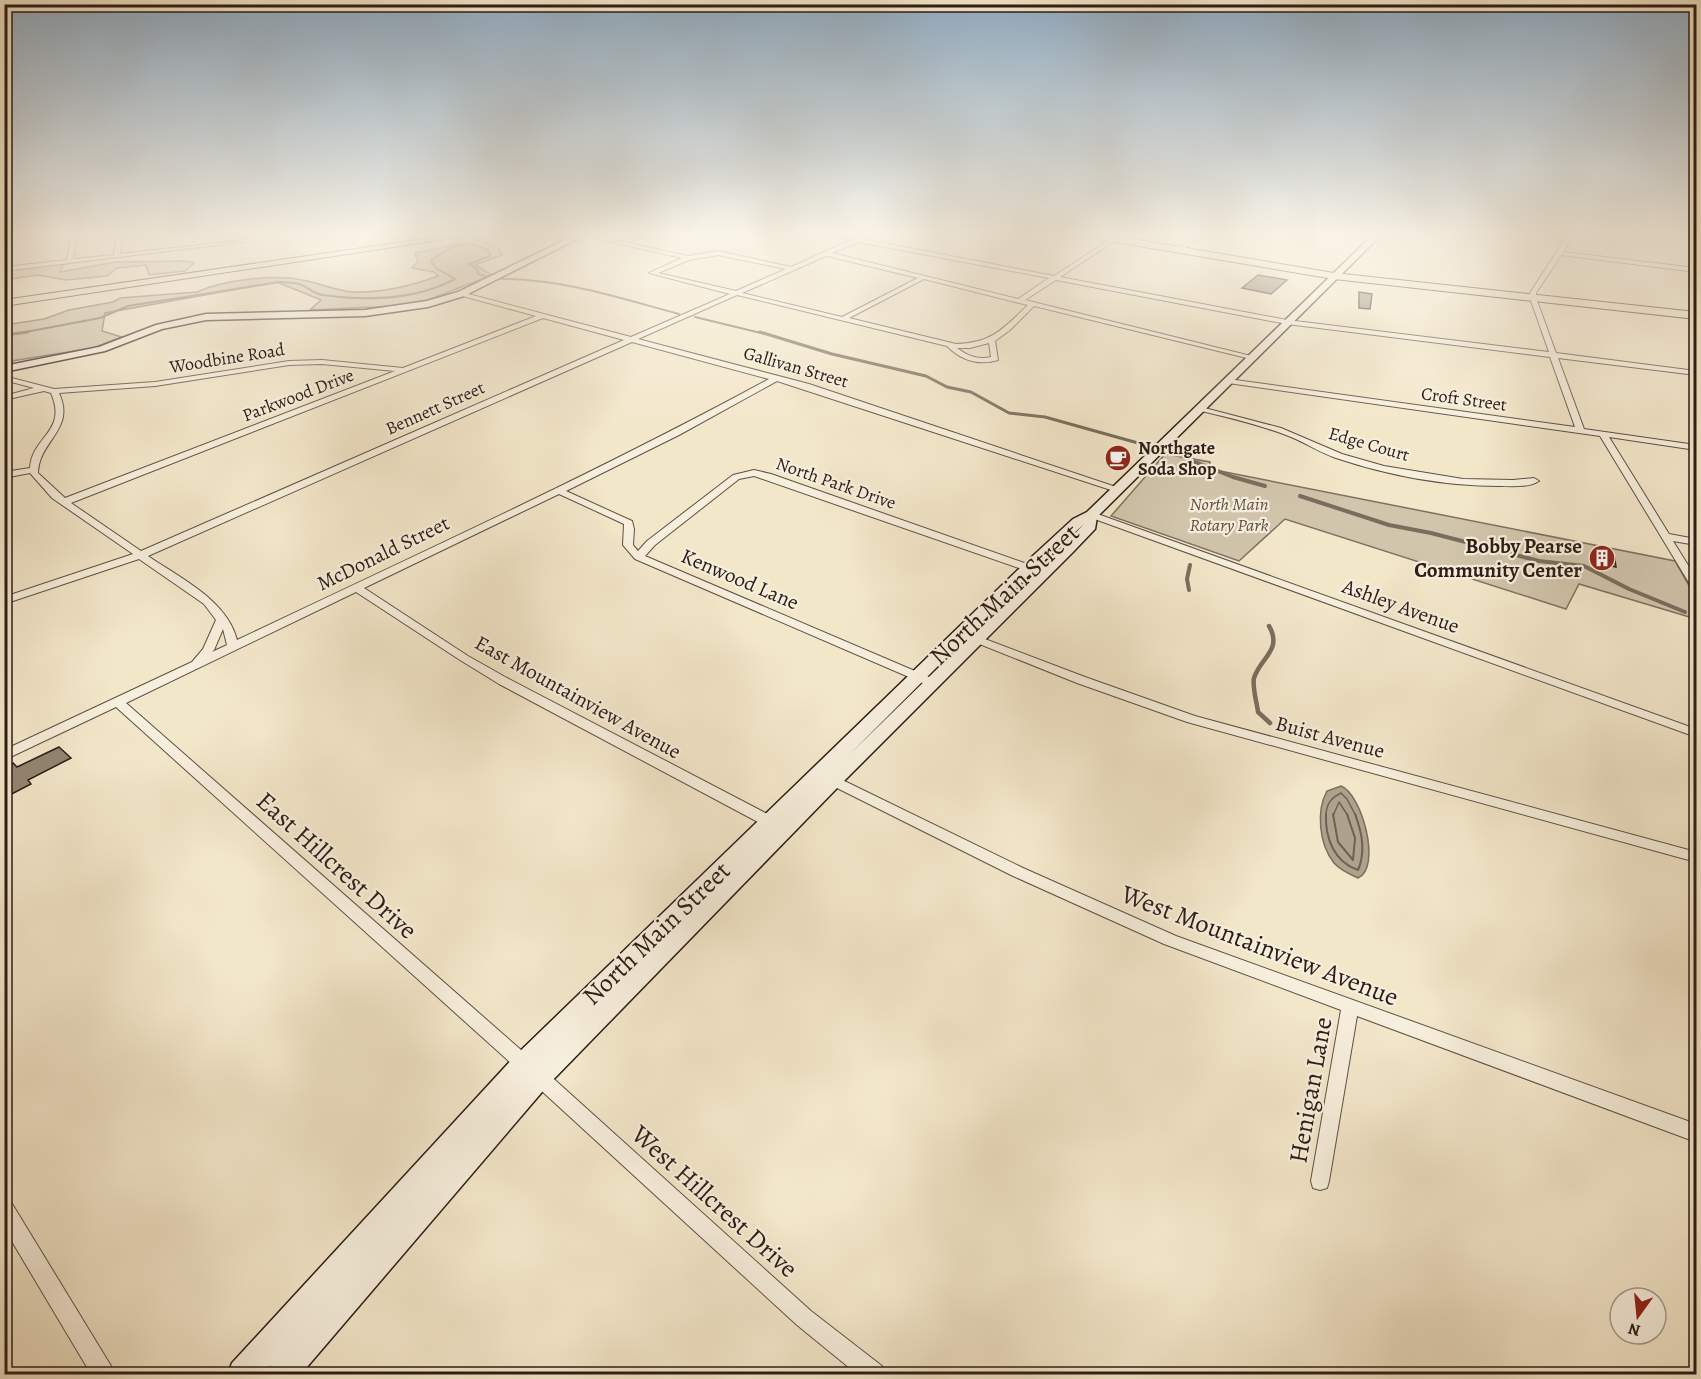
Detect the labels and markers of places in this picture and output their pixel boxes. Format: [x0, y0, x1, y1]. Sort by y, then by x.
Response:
place label: Northgate Soda Shop [1138, 436, 1217, 481]
cafe icon: Northgate Soda Shop [1103, 443, 1133, 473]
place label: Bobby Pearse Community Center [1414, 532, 1582, 584]
building icon: Bobby Pearse Community Center [1587, 543, 1617, 573]

